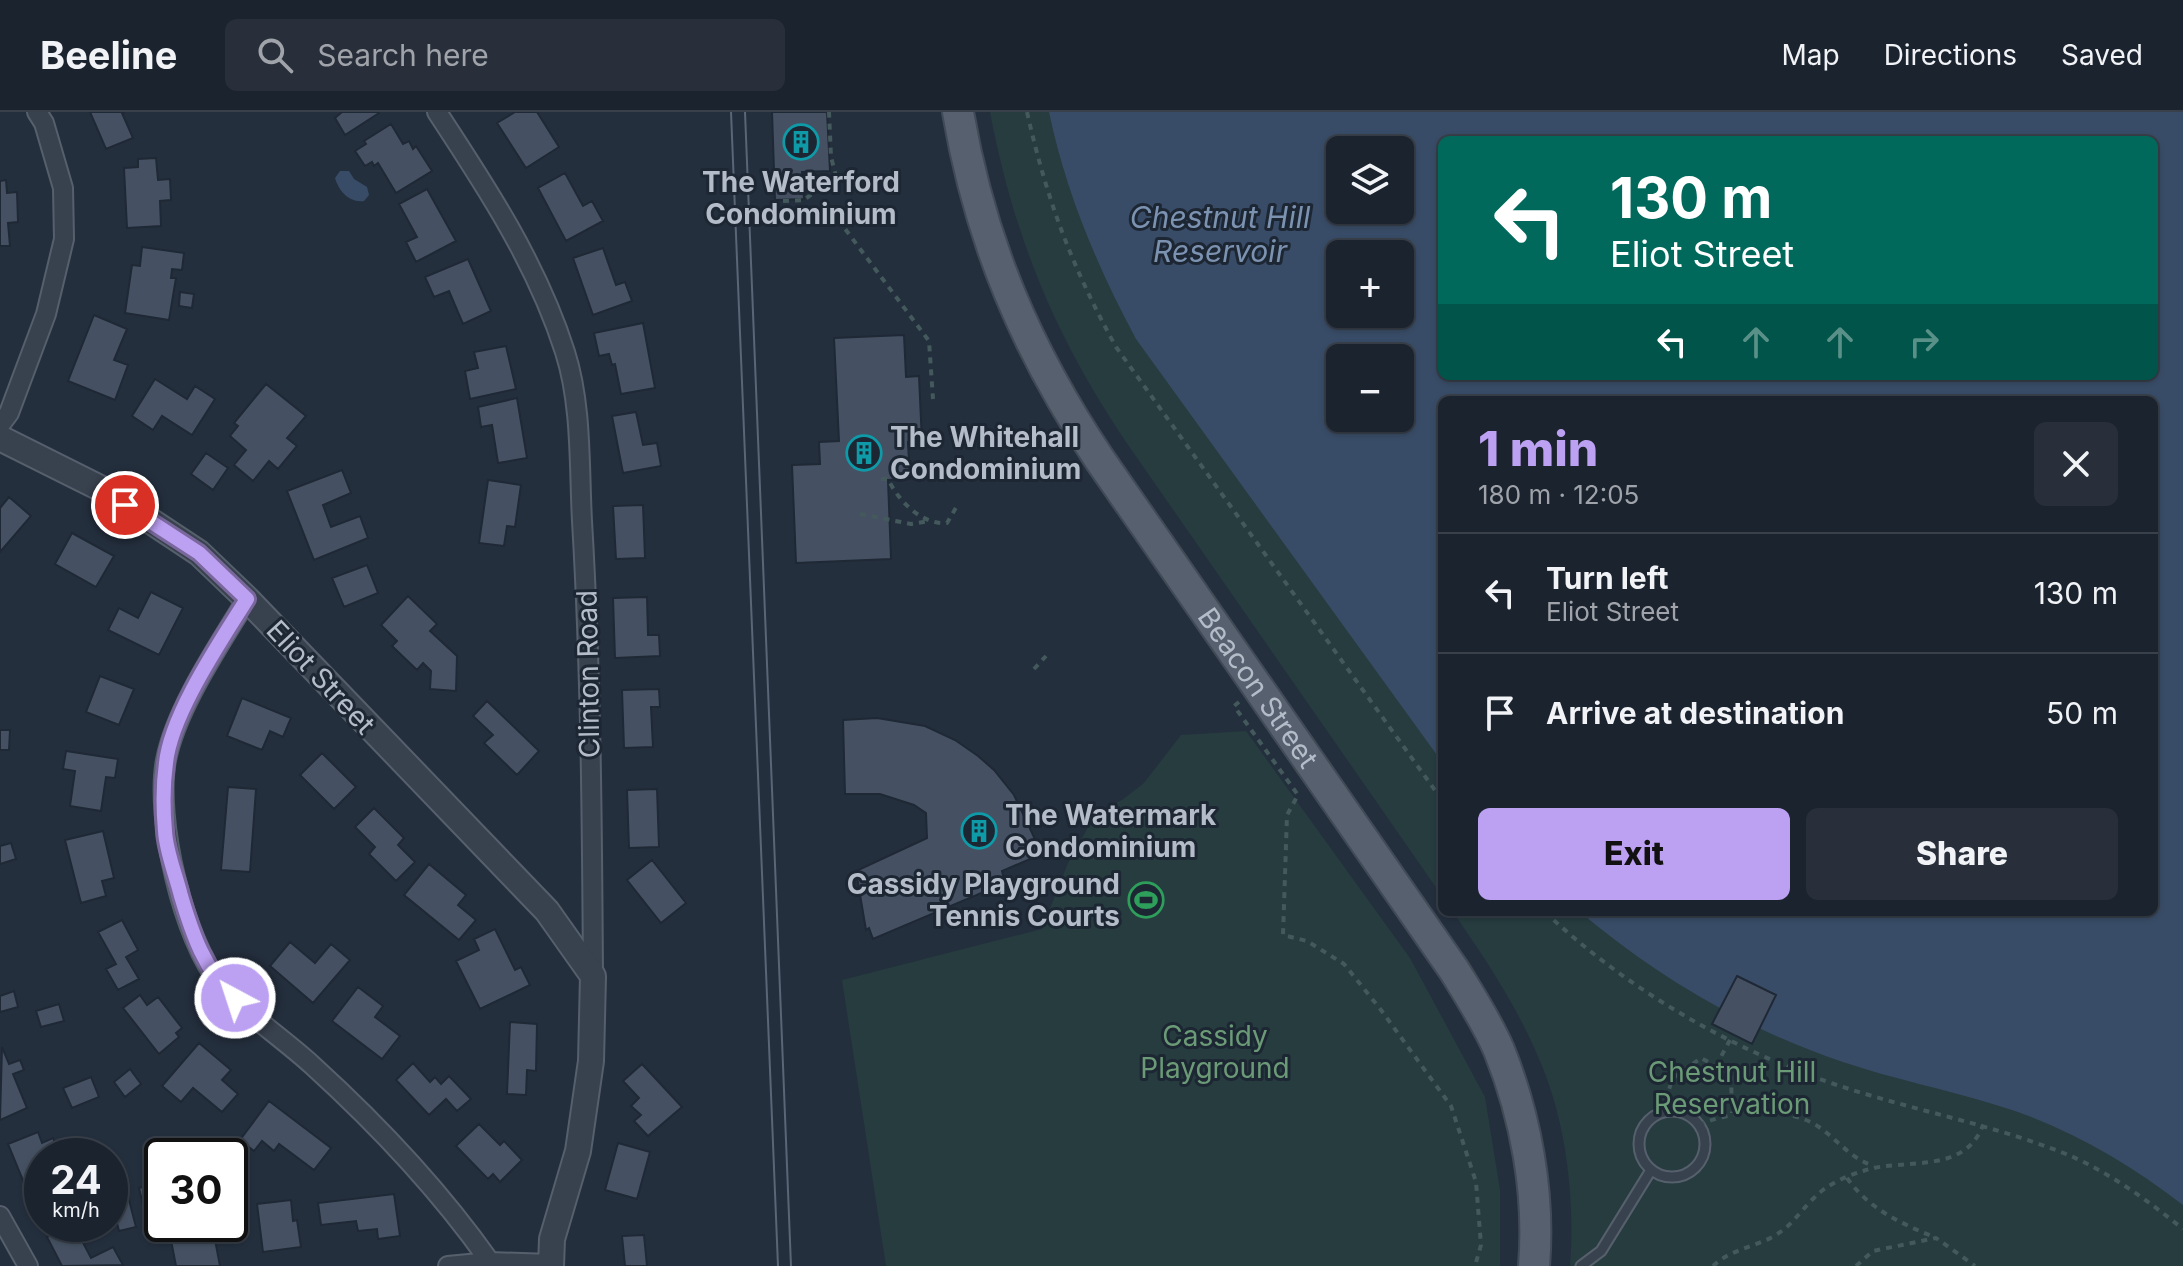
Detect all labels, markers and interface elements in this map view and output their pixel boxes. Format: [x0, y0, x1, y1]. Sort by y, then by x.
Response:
search box [225, 19, 785, 91]
text: Beeline [40, 32, 177, 78]
icon: search [253, 33, 297, 77]
text: Search here [317, 37, 489, 73]
text: Map [1781, 38, 1840, 72]
text: Directions [1884, 38, 2017, 72]
text: Saved [2061, 38, 2143, 72]
building icon: The Waterford Condominium [782, 123, 820, 161]
map controls [1326, 136, 1414, 432]
button: layers [1326, 136, 1414, 224]
text: 130 m [1610, 164, 1772, 232]
place label: The Waterford Condominium [702, 165, 900, 231]
icon: left [1478, 168, 1582, 272]
water label: Chestnut Hill Reservoir [1130, 199, 1311, 269]
text: Eliot Street [1610, 232, 1794, 276]
button: + [1326, 240, 1414, 328]
icon: left [1650, 320, 1694, 364]
icon: ahead [1734, 320, 1778, 364]
icon: ahead [1818, 320, 1862, 364]
icon: right [1902, 320, 1946, 364]
button: − [1326, 344, 1414, 432]
text: 1 min [1478, 419, 1598, 478]
place label: The Whitehall Condominium [890, 420, 1081, 486]
button: close [2034, 422, 2118, 506]
building icon: The Whitehall Condominium [845, 434, 883, 472]
pin [91, 471, 159, 539]
text: 180 m · 12:05 [1478, 479, 1639, 510]
icon: arrive [103, 483, 147, 527]
text: Turn left [1546, 560, 1668, 596]
icon: left [1478, 571, 1522, 615]
text: 130 m [2034, 575, 2118, 611]
street label: Clinton Road [570, 590, 606, 758]
text: Eliot Street [1546, 596, 1679, 627]
street label: Beacon Street [1191, 601, 1325, 774]
street label: Eliot Street [260, 613, 382, 741]
icon: arrive [1478, 691, 1522, 735]
text: Arrive at destination [1546, 695, 1844, 731]
text: 50 m [2046, 695, 2118, 731]
place label: The Watermark Condominium [1005, 798, 1217, 864]
button: Exit [1478, 808, 1790, 900]
button: Share [1806, 808, 2118, 900]
building icon: The Watermark Condominium [960, 812, 998, 850]
place label: Cassidy Playground Tennis Courts [847, 867, 1120, 933]
sports icon: Cassidy Playground Tennis Courts [1127, 881, 1165, 919]
position arrow [193, 956, 277, 1040]
park label: Cassidy Playground [1140, 1019, 1290, 1085]
park label: Chestnut Hill Reservation [1648, 1055, 1816, 1121]
speed limit sign: 30 [144, 1138, 248, 1242]
text: 24 [50, 1155, 102, 1204]
text: km/h [52, 1198, 100, 1222]

